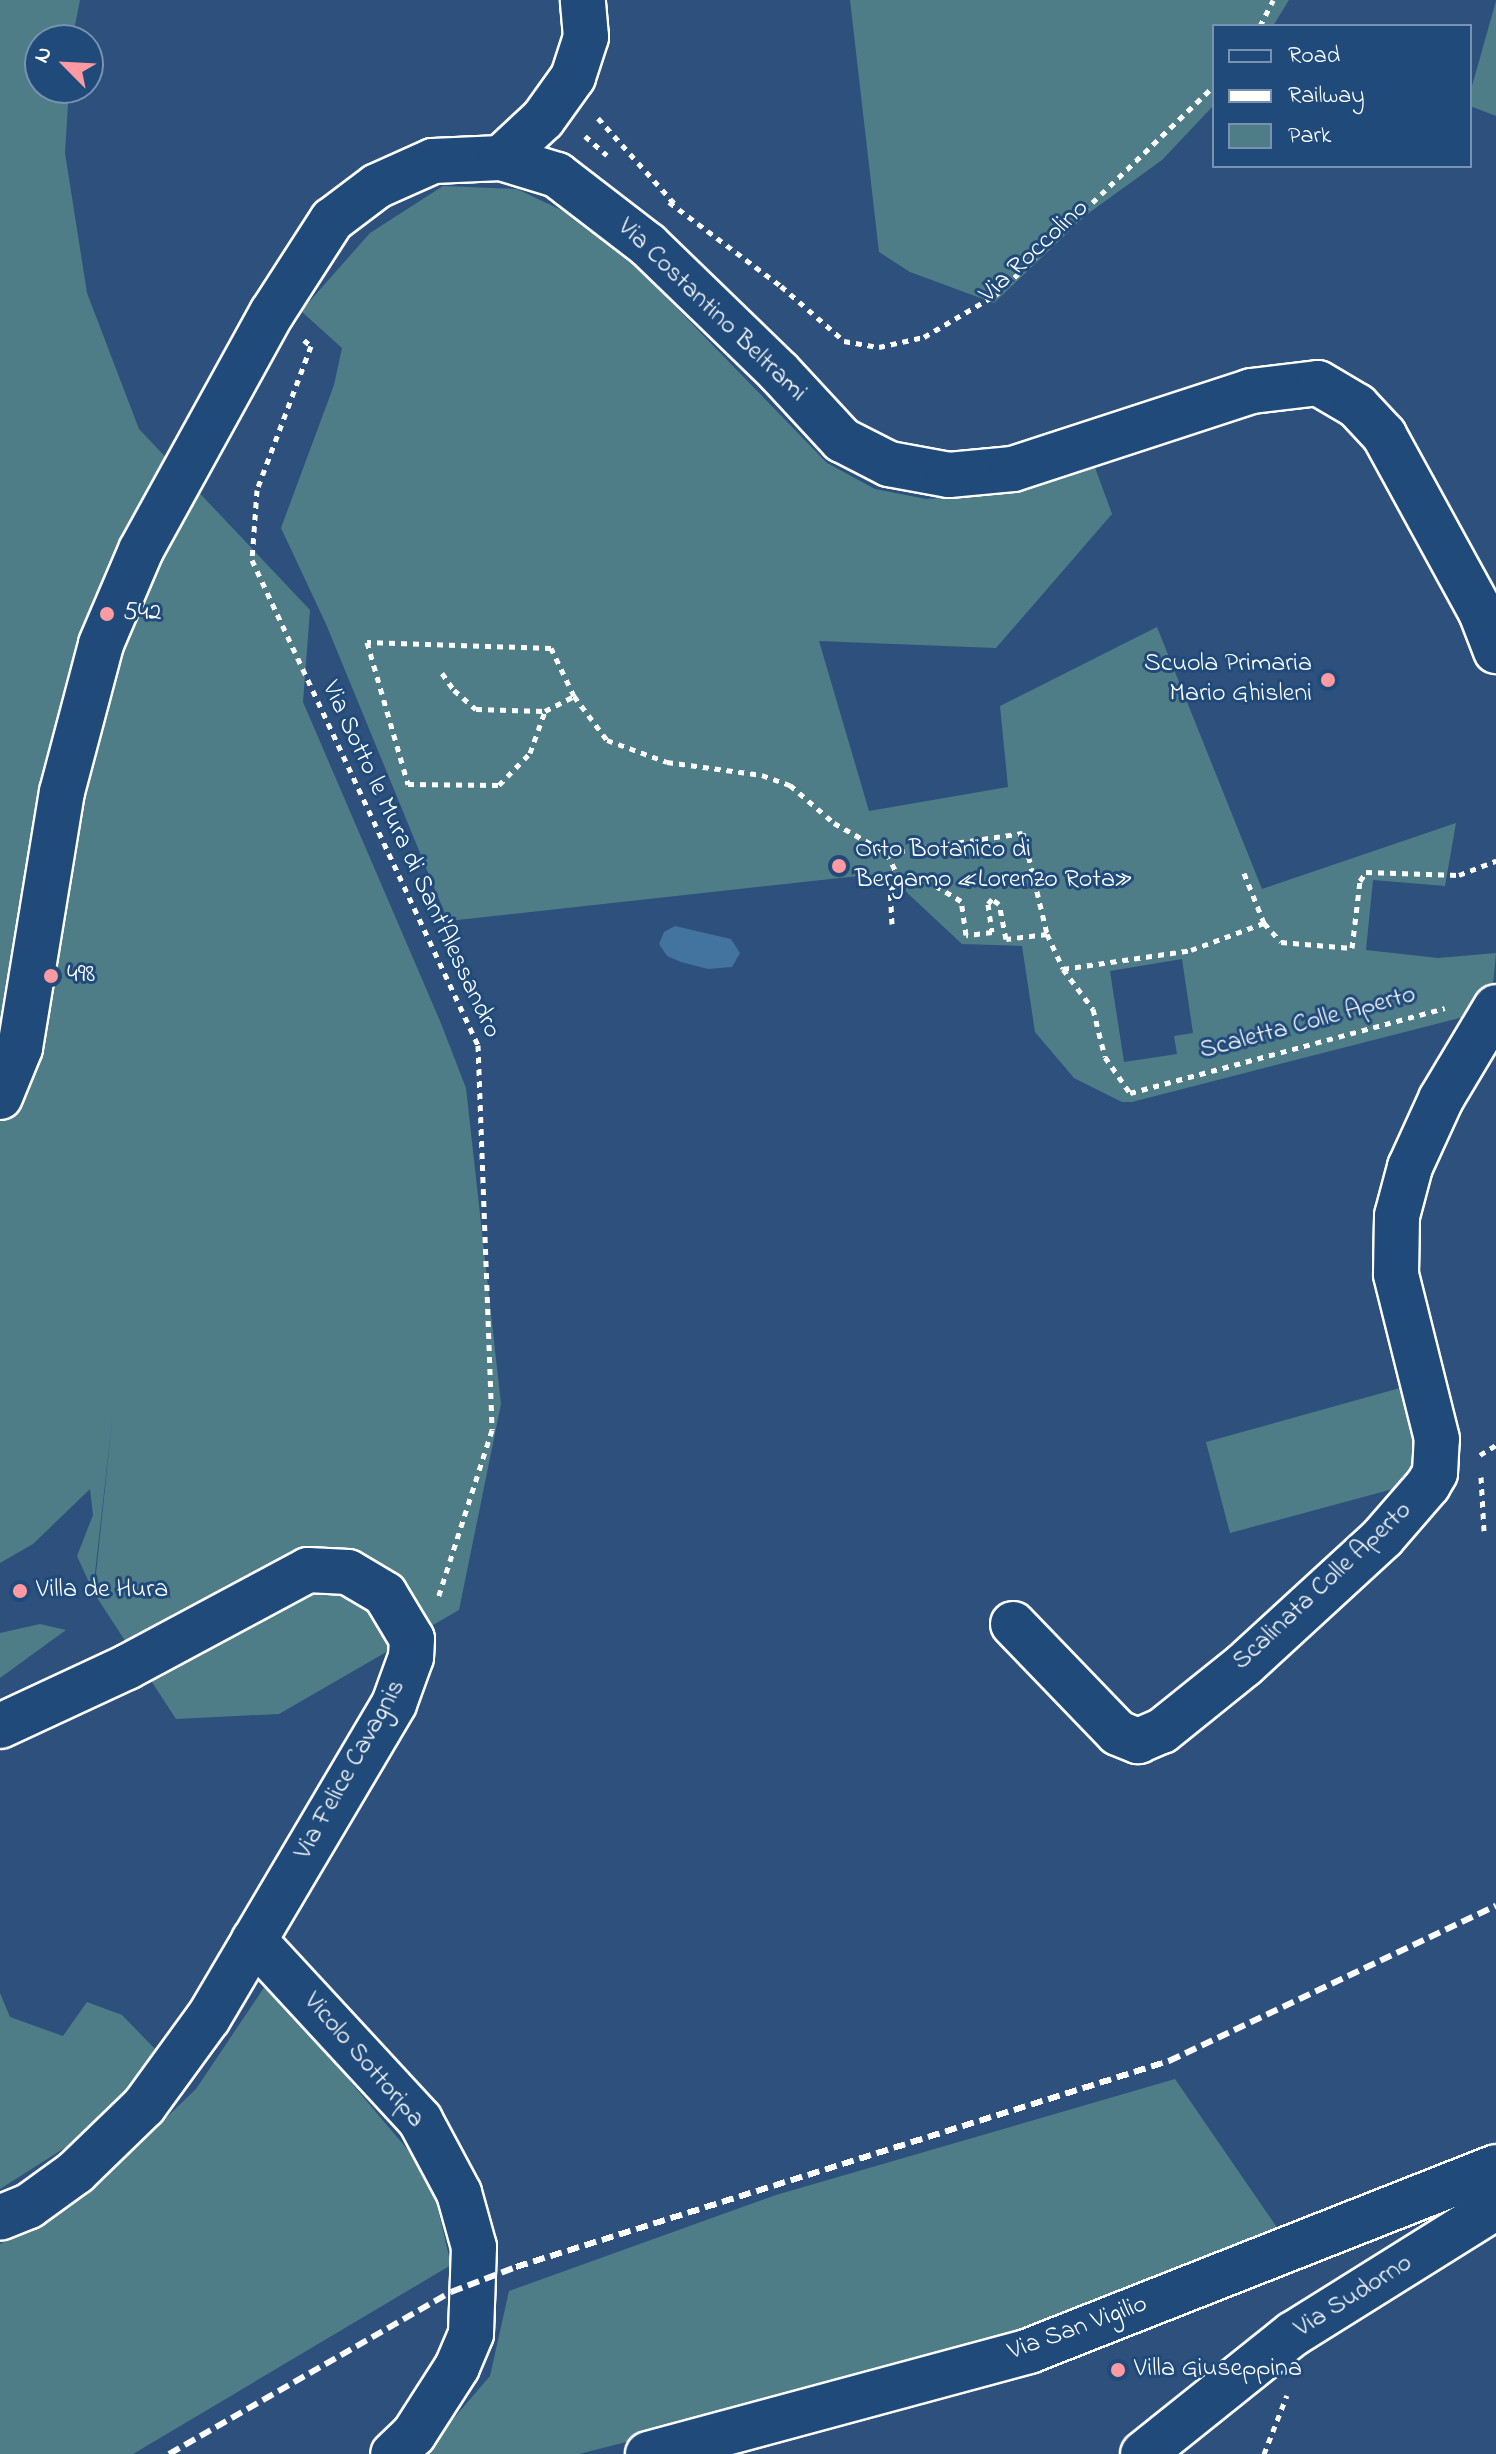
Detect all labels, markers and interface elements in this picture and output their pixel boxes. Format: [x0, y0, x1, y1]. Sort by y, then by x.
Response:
north arrow [24, 24, 104, 104]
legend [1212, 24, 1472, 168]
text: Road [1288, 39, 1340, 74]
text: N [26, 42, 62, 68]
text: Railway [1288, 79, 1365, 114]
text: Park [1288, 119, 1331, 154]
street label: Via Roccolino [974, 194, 1096, 310]
street label: Via Costantino Beltrami [610, 213, 812, 409]
place label: 542 [123, 598, 162, 630]
marker: 542 [98, 605, 116, 623]
place label: Scuola Primaria Mario Ghisleni [1144, 649, 1312, 710]
marker: Scuola Primaria Mario Ghisleni [1319, 671, 1337, 689]
street label: Via Sotto le Mura di Sant'Alessandro [313, 676, 507, 1044]
place label: Orto Botanico di Bergamo «Lorenzo Rota» [855, 835, 1132, 896]
marker: Orto Botanico di Bergamo «Lorenzo Rota» [830, 857, 848, 875]
place label: 498 [67, 960, 95, 992]
marker: 498 [42, 967, 60, 985]
street label: Scaletta Colle Aperto [1197, 980, 1419, 1068]
street label: Scalinata Colle Aperto [1227, 1496, 1419, 1678]
place label: Villa de Hura [36, 1575, 168, 1607]
marker: Villa de Hura [11, 1582, 29, 1600]
street label: Via Felice Cavagnis [289, 1675, 413, 1865]
street label: Vicolo Sottoripa [296, 1987, 430, 2135]
street label: Via Sudorno [1289, 2249, 1419, 2345]
street label: Via San Vigilio [1004, 2289, 1152, 2369]
place label: Villa Giuseppina [1134, 2354, 1302, 2386]
marker: Villa Giuseppina [1109, 2361, 1127, 2379]

